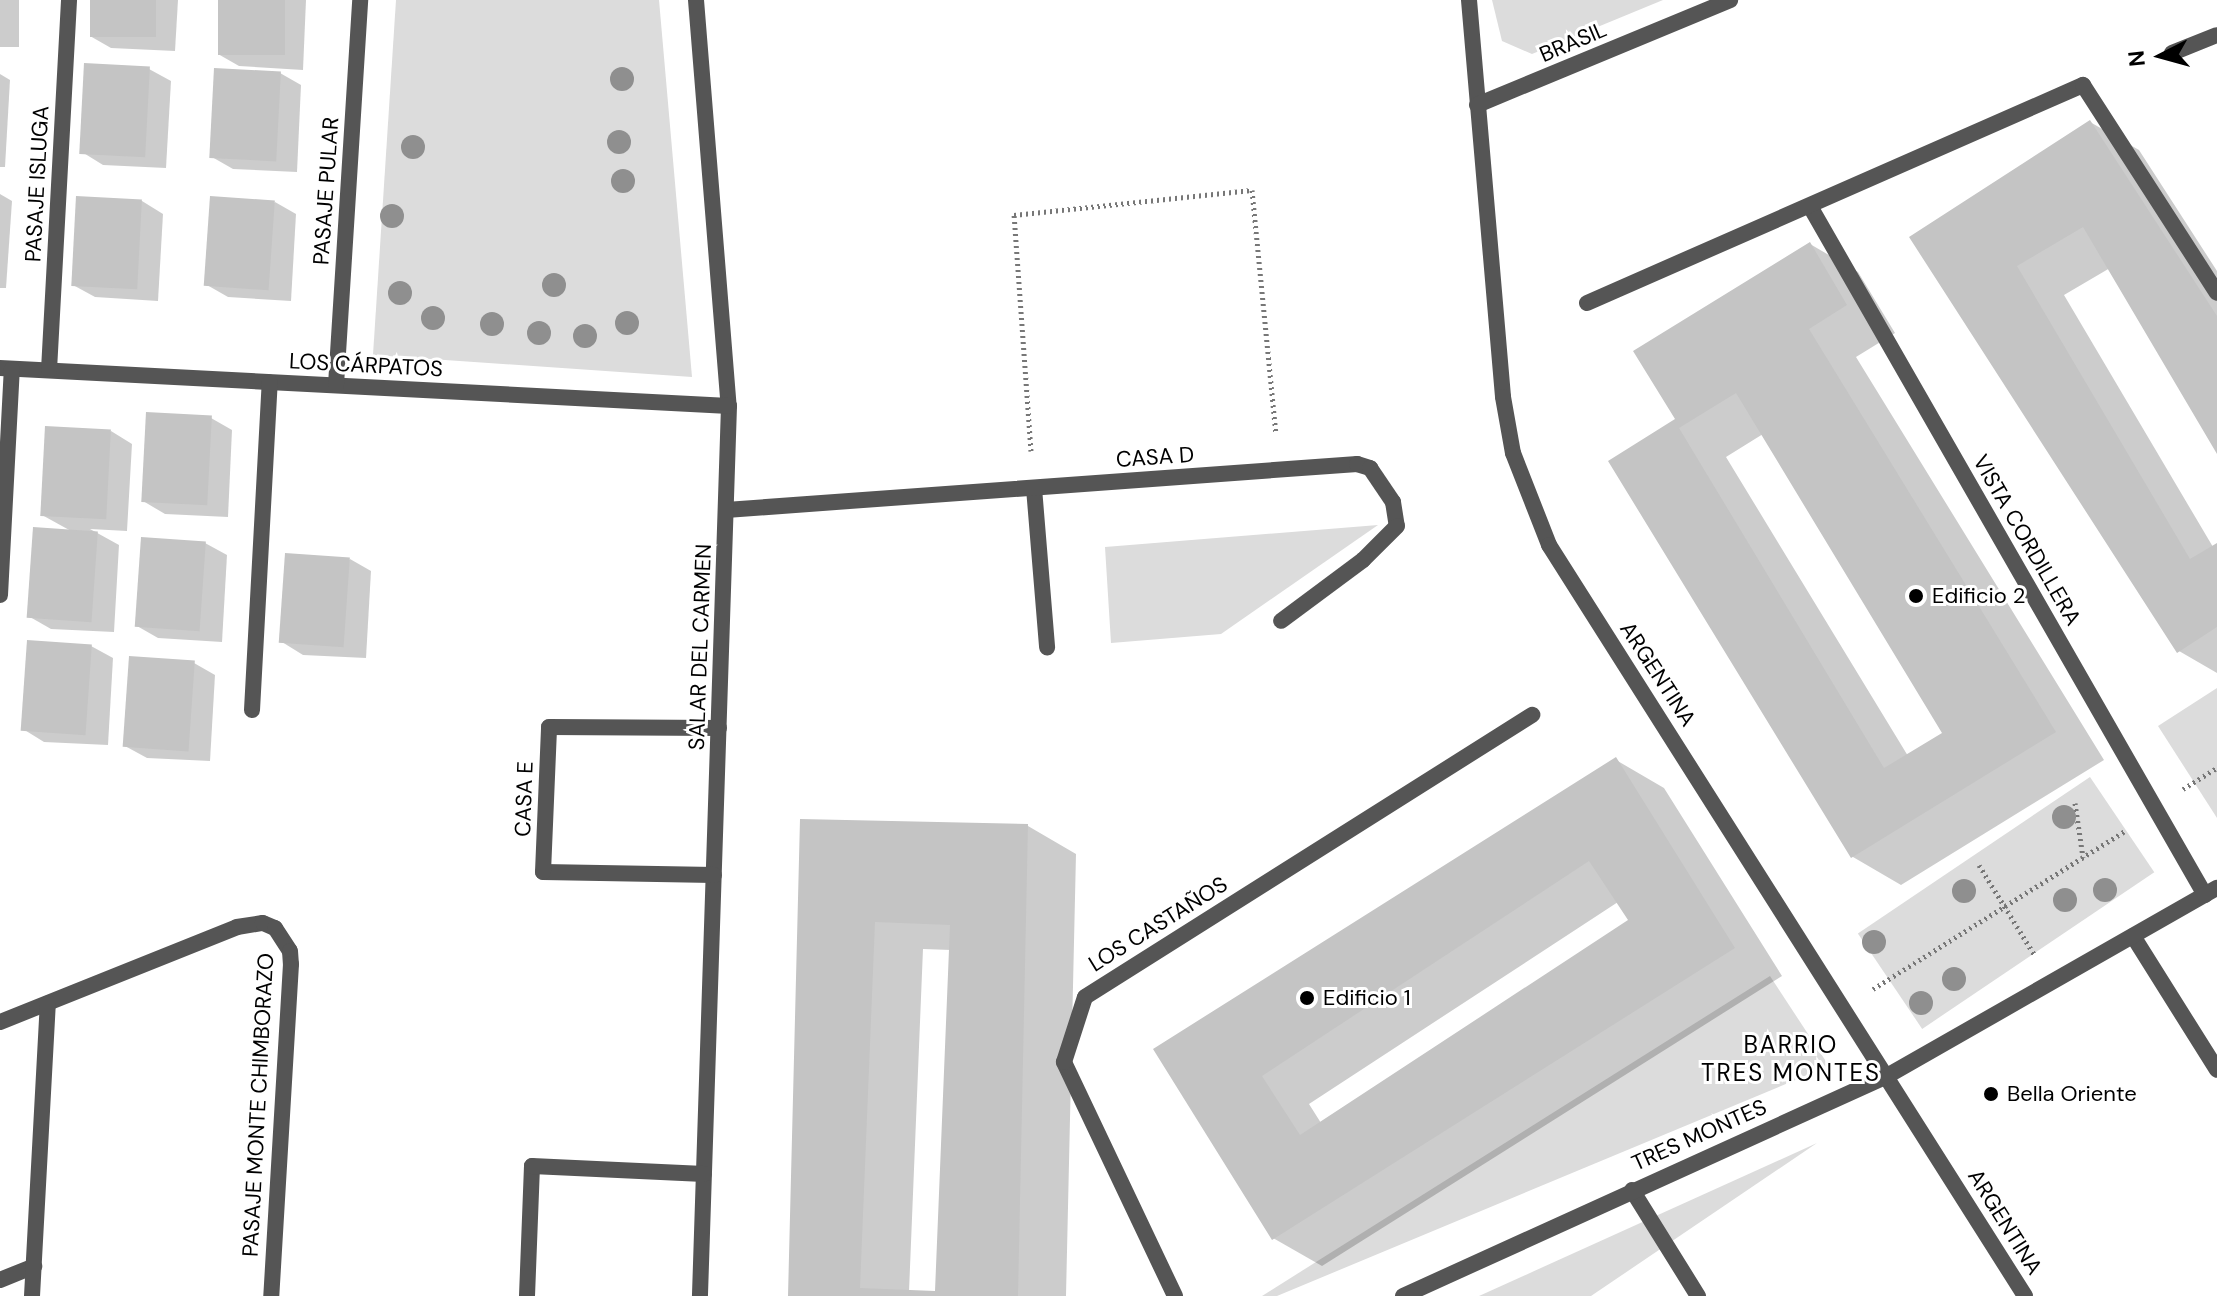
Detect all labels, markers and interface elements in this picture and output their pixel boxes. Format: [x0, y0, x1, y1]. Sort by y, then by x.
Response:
street label: BRASIL [1535, 16, 1611, 68]
north arrow [2121, 16, 2201, 96]
text: N [2121, 49, 2152, 68]
street label: PASAJE ISLUGA [20, 105, 54, 263]
street label: PASAJE PULAR [308, 116, 344, 266]
street label: LOS CÁRPATOS [288, 348, 444, 382]
street label: CASA D [1115, 441, 1195, 473]
street label: VISTA CORDILLERA [1967, 450, 2087, 630]
street label: SALAR DEL CARMEN [683, 543, 717, 751]
place label: Edificio 2 [1932, 583, 2025, 609]
marker: Edificio 2 [1907, 587, 1925, 605]
street label: ARGENTINA [1614, 617, 1702, 731]
street label: CASA E [509, 761, 539, 837]
street label: LOS CASTAÑOS [1084, 871, 1232, 977]
street label: PASAJE MONTE CHIMBORAZO [237, 952, 279, 1258]
place label: Edificio 1 [1323, 985, 1411, 1011]
marker: Edificio 1 [1298, 989, 1316, 1007]
district label: BARRIO TRES MONTES [1701, 1031, 1881, 1087]
place label: Bella Oriente [2007, 1081, 2137, 1107]
marker: Bella Oriente [1982, 1085, 2000, 1103]
street label: TRES MONTES [1628, 1094, 1770, 1176]
street label: ARGENTINA [1962, 1164, 2048, 1280]

